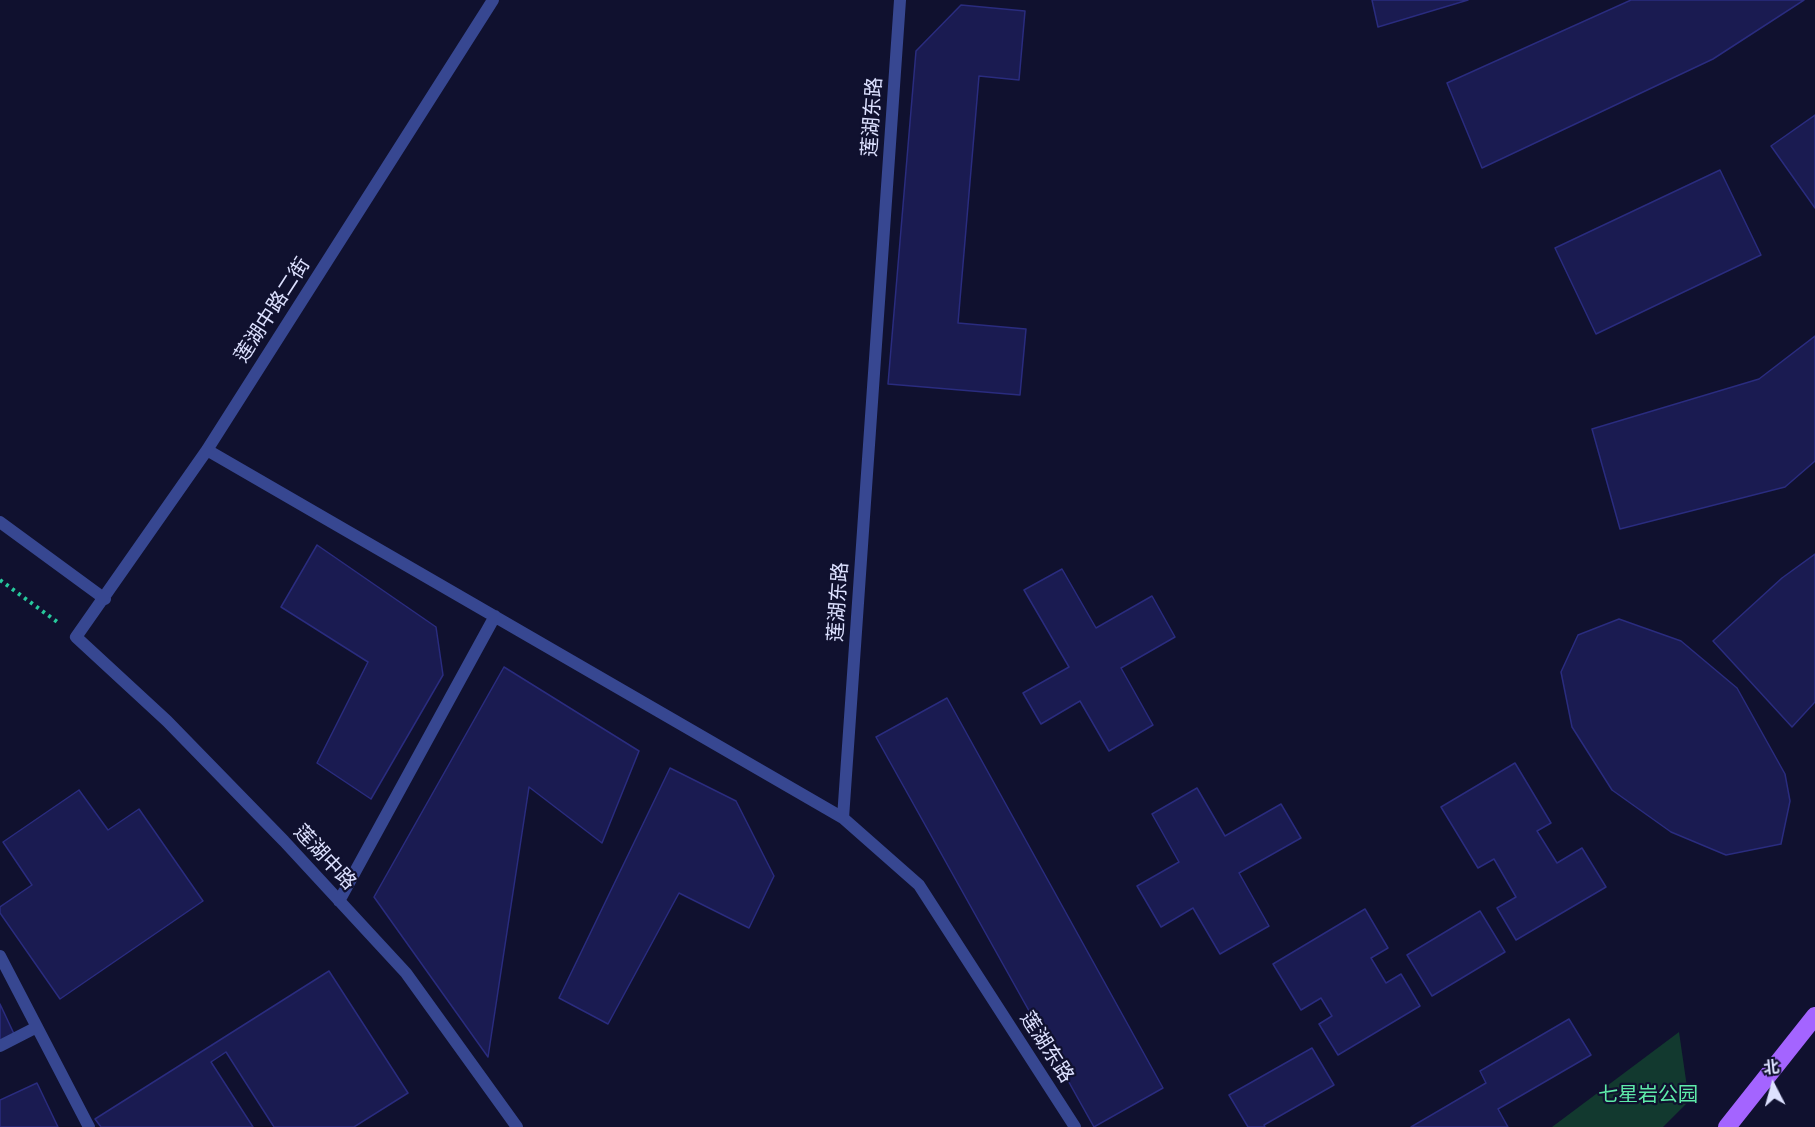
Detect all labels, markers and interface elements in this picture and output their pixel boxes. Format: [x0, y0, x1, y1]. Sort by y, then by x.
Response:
street label: 莲湖东路 [857, 76, 887, 158]
street label: 莲湖中路二街 [229, 253, 315, 367]
street label: 莲湖东路 [823, 561, 853, 643]
street label: 莲湖中路 [289, 820, 361, 894]
street label: 莲湖东路 [1015, 1007, 1079, 1087]
north arrow [1743, 1055, 1803, 1115]
text: 北 [1762, 1056, 1780, 1077]
park label: 七星岩公园 [1598, 1083, 1698, 1107]

